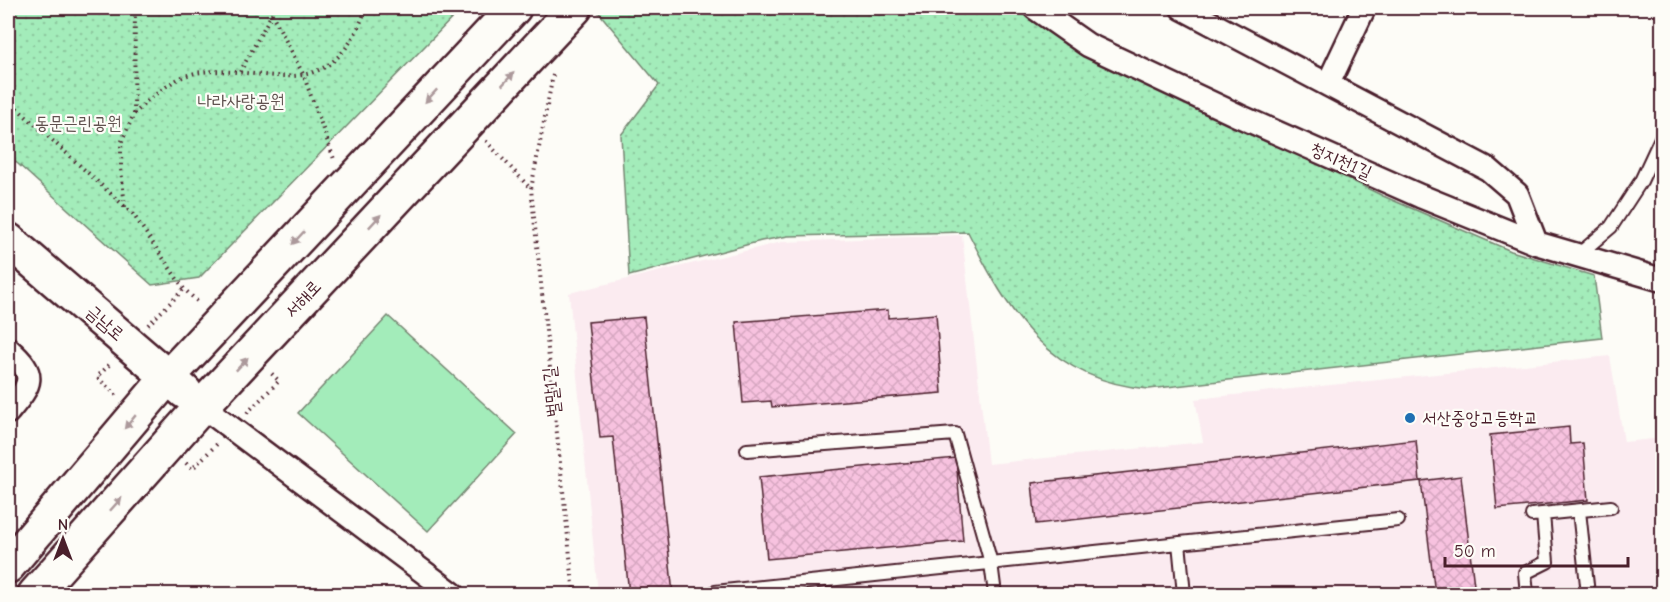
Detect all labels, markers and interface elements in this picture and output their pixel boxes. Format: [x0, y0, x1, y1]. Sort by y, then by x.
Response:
one-way arrow [501, 72, 515, 86]
one-way arrow [425, 88, 438, 103]
park label: 나라사랑공원 [198, 91, 284, 112]
park label: 동문근린공원 [35, 113, 121, 134]
street label: 청지천1길 [1307, 138, 1375, 184]
one-way arrow [368, 214, 382, 229]
one-way arrow [291, 231, 305, 245]
street label: 서해로 [281, 276, 325, 322]
street label: 금남로 [82, 301, 128, 345]
one-way arrow [235, 356, 249, 371]
street label: 벌말1길 [539, 365, 565, 418]
place label: 서산중앙고등학교 [1422, 408, 1538, 429]
marker: 서산중앙고등학교 [1403, 411, 1417, 425]
one-way arrow [124, 414, 137, 429]
one-way arrow [109, 496, 123, 511]
north arrow [33, 509, 93, 569]
text: N [58, 516, 68, 534]
scale bar [1445, 530, 1628, 568]
text: 50 m [1454, 541, 1496, 562]

